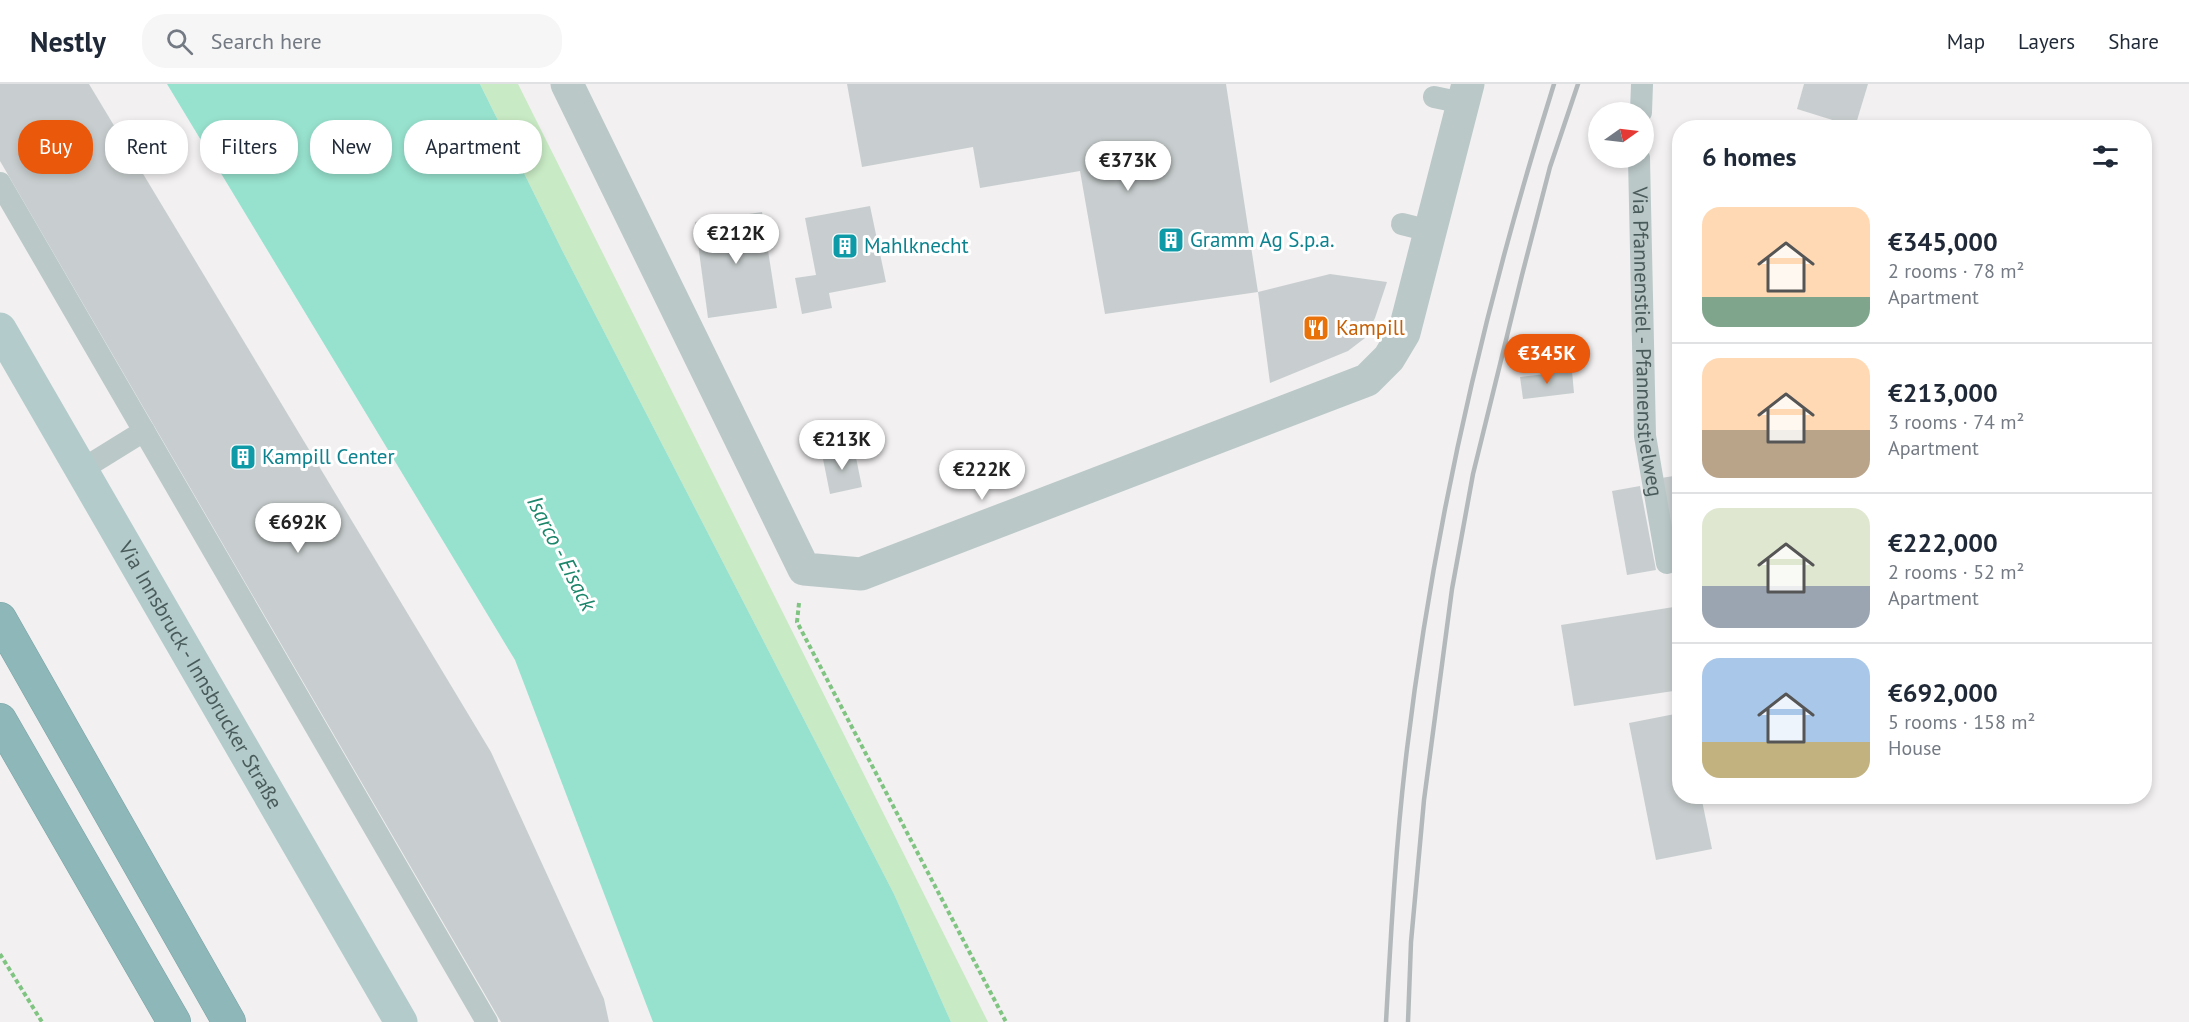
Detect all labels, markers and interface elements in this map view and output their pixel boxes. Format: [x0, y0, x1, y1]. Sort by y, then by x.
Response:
search box [142, 14, 562, 68]
text: Nestly [30, 23, 106, 60]
icon: search [163, 25, 196, 58]
text: Search here [211, 27, 322, 55]
text: Map [1947, 28, 1985, 55]
text: Layers [2018, 28, 2075, 55]
text: Share [2108, 28, 2159, 55]
north arrow [1588, 102, 1654, 168]
map controls [1588, 102, 1654, 168]
chip: Buy [18, 120, 93, 174]
chip: Rent [105, 120, 188, 174]
chip: Filters [200, 120, 298, 174]
chip: New [310, 120, 392, 174]
chip: Apartment [404, 120, 542, 174]
text: 6 homes [1702, 140, 1797, 173]
icon: filters [2089, 140, 2122, 173]
pin: €373K [1086, 141, 1170, 192]
text: €373K [1099, 147, 1157, 173]
street label: Via Pfannenstiel - Pfannenstielweg [1627, 185, 1669, 499]
pin: €212K [694, 214, 778, 265]
text: €212K [707, 220, 765, 246]
building icon: Gramm Ag S.p.a. [1156, 225, 1186, 255]
text: €345,000 [1888, 225, 1998, 258]
place label: Gramm Ag S.p.a. [1190, 226, 1335, 253]
building icon: Mahlknecht [830, 231, 860, 261]
icon: home [1750, 231, 1822, 303]
place label: Mahlknecht [864, 232, 969, 259]
text: 2 rooms · 78 m² [1888, 258, 2024, 284]
text: Apartment [1888, 284, 1979, 310]
restaurant icon: Kampill [1301, 313, 1331, 343]
place label: Kampill [1336, 314, 1405, 341]
pin: €345K [1505, 334, 1589, 385]
text: €345K [1518, 340, 1576, 366]
text: €213,000 [1888, 376, 1998, 409]
icon: home [1750, 382, 1822, 454]
text: 3 rooms · 74 m² [1888, 409, 2024, 435]
pin: €213K [800, 420, 884, 471]
text: €213K [813, 426, 871, 452]
text: Apartment [1888, 435, 1979, 461]
building icon: Kampill Center [228, 442, 258, 472]
place label: Kampill Center [262, 443, 395, 470]
pin: €222K [940, 450, 1024, 501]
text: €222K [953, 456, 1011, 482]
water label: Isarco - Eisack [521, 491, 603, 616]
pin: €692K [256, 503, 340, 554]
text: €692K [269, 509, 327, 535]
text: €222,000 [1888, 526, 1998, 559]
icon: home [1750, 532, 1822, 604]
street label: Via Innsbruck - Innsbrucker Straße [112, 535, 289, 814]
text: 2 rooms · 52 m² [1888, 559, 2024, 585]
text: Apartment [1888, 585, 1979, 611]
text: €692,000 [1888, 676, 1998, 709]
icon: home [1750, 682, 1822, 754]
text: 5 rooms · 158 m² [1888, 709, 2035, 735]
text: House [1888, 735, 1942, 761]

